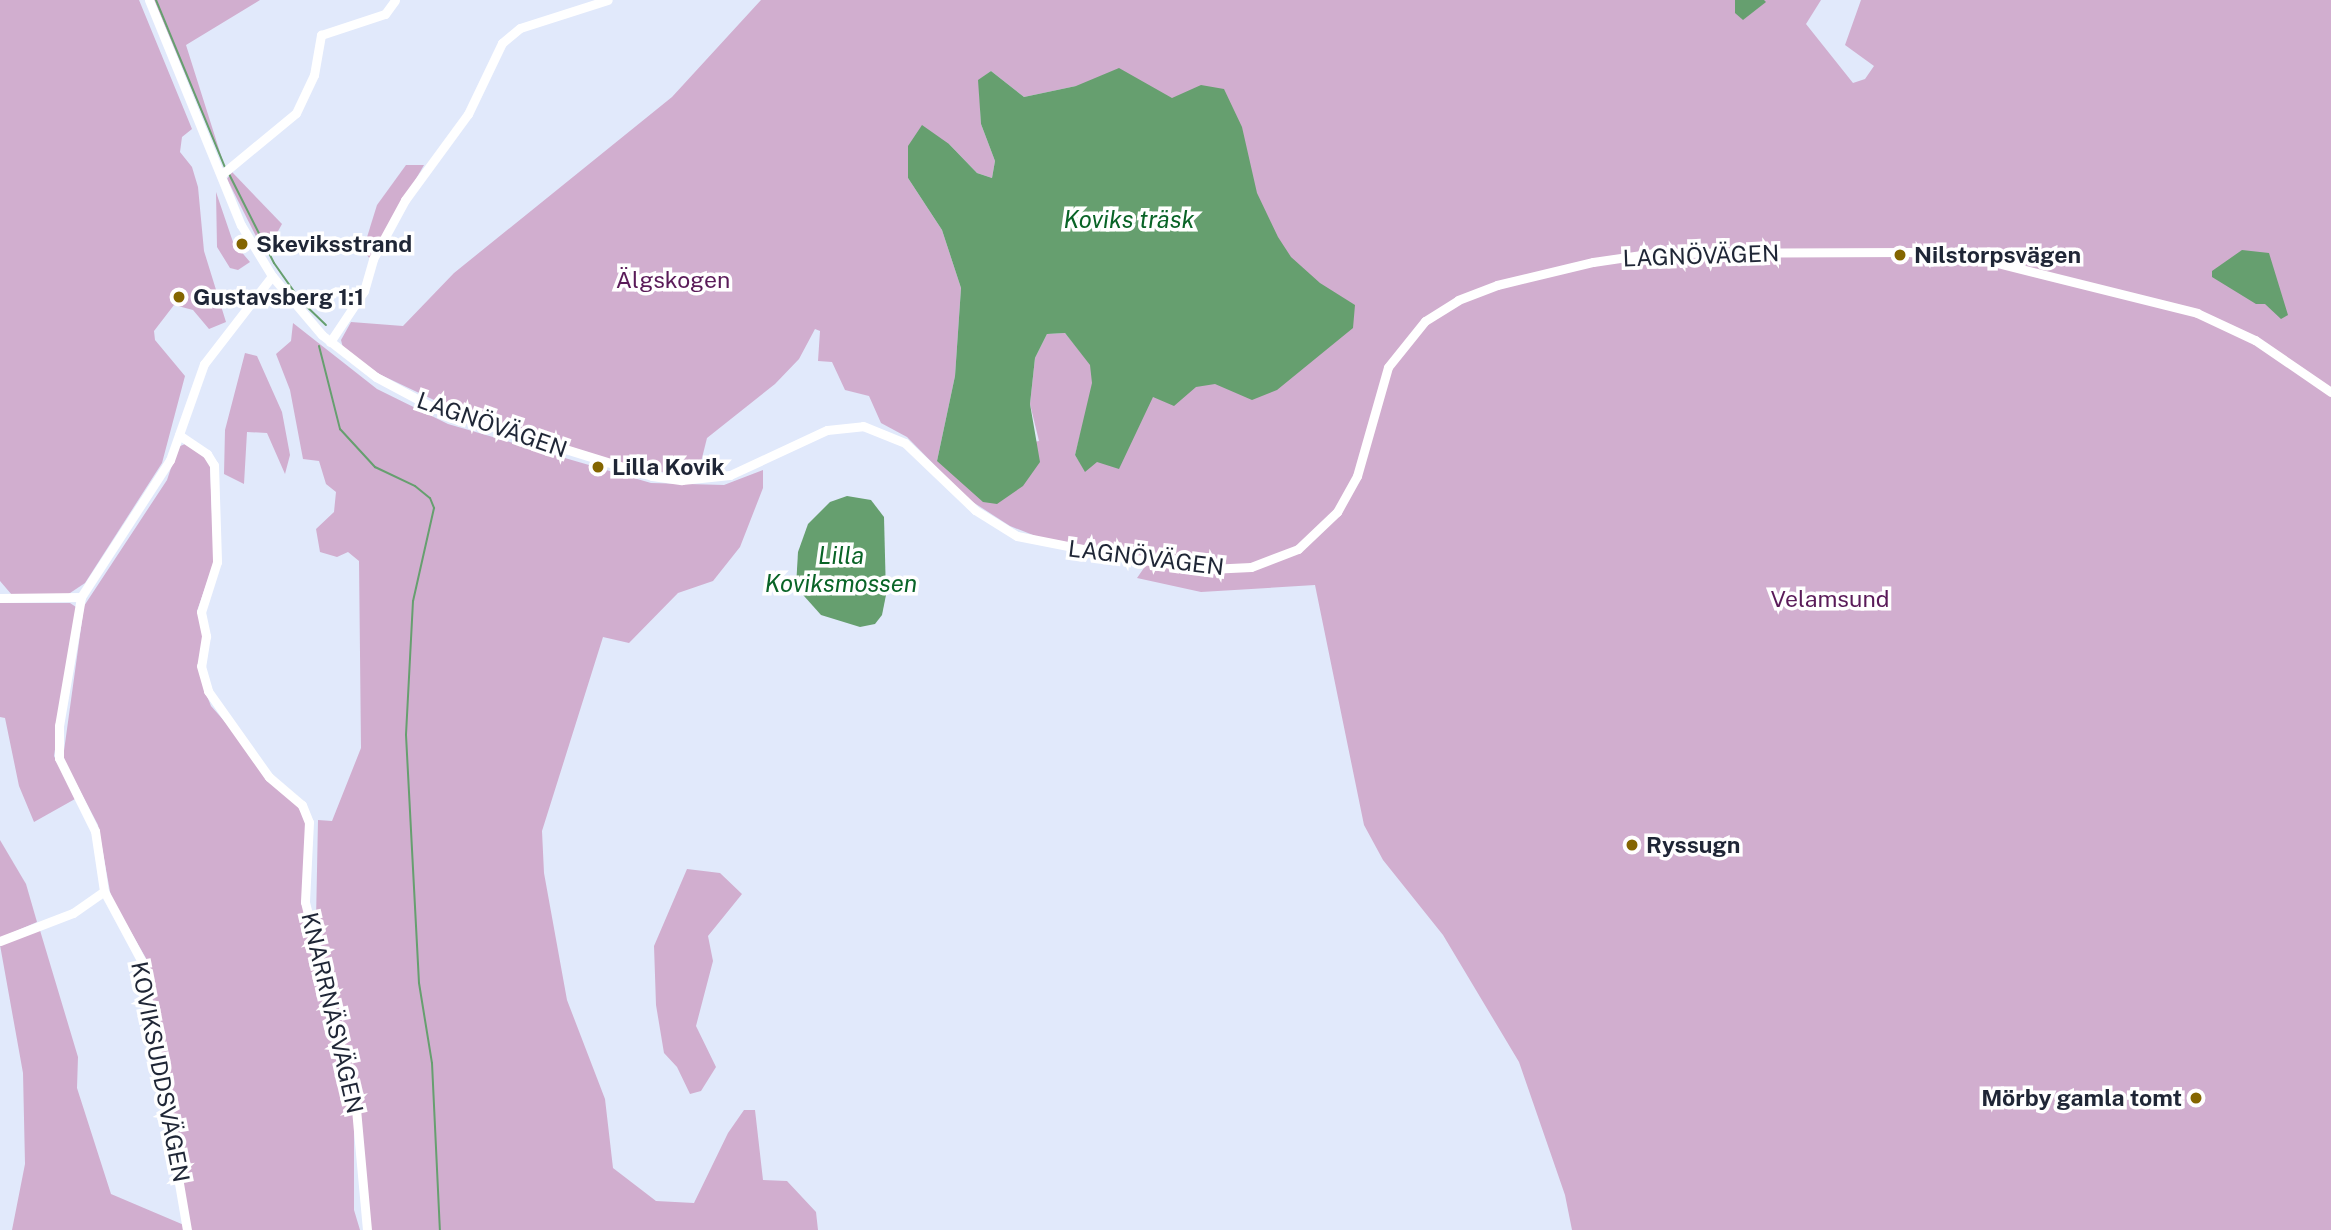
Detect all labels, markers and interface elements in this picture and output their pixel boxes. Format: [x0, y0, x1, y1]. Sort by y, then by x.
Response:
water label: Koviks träsk [1063, 206, 1195, 234]
place label: Skeviksstrand [256, 230, 412, 258]
marker: Skeviksstrand [234, 236, 250, 252]
street label: LAGNÖVÄGEN [1622, 239, 1780, 273]
place label: Nilstorpsvägen [1914, 241, 2081, 269]
marker: Nilstorpsvägen [1892, 247, 1908, 263]
park label: Älgskogen [616, 266, 730, 294]
place label: Gustavsberg 1:1 [193, 283, 364, 311]
marker: Gustavsberg 1:1 [171, 289, 187, 305]
street label: LAGNÖVÄGEN [413, 386, 571, 464]
place label: Lilla Kovik [612, 453, 725, 481]
marker: Lilla Kovik [590, 459, 606, 475]
street label: LAGNÖVÄGEN [1066, 535, 1226, 581]
water label: Lilla Koviksmossen [765, 542, 917, 598]
park label: Velamsund [1771, 585, 1889, 613]
place label: Ryssugn [1646, 831, 1740, 859]
marker: Ryssugn [1624, 837, 1640, 853]
street label: KNARRNÄSVÄGEN [295, 910, 369, 1116]
street label: KOVIKSUDDSVÄGEN [125, 959, 195, 1185]
place label: Mörby gamla tomt [1981, 1084, 2182, 1112]
marker: Mörby gamla tomt [2188, 1090, 2204, 1106]

